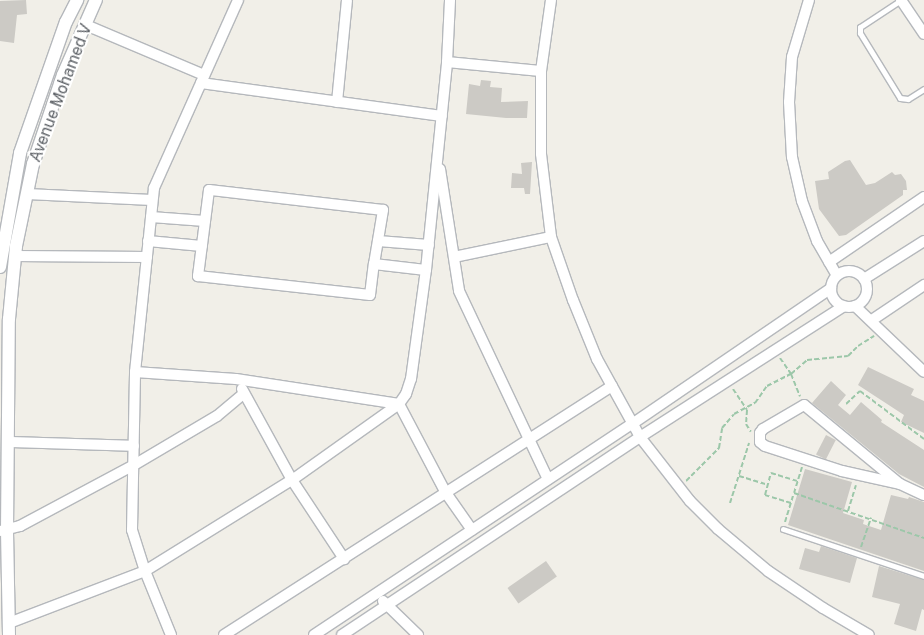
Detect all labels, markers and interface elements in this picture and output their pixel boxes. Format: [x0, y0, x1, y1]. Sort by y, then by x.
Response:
street label: Avenue Mohamed V [26, 21, 96, 165]

